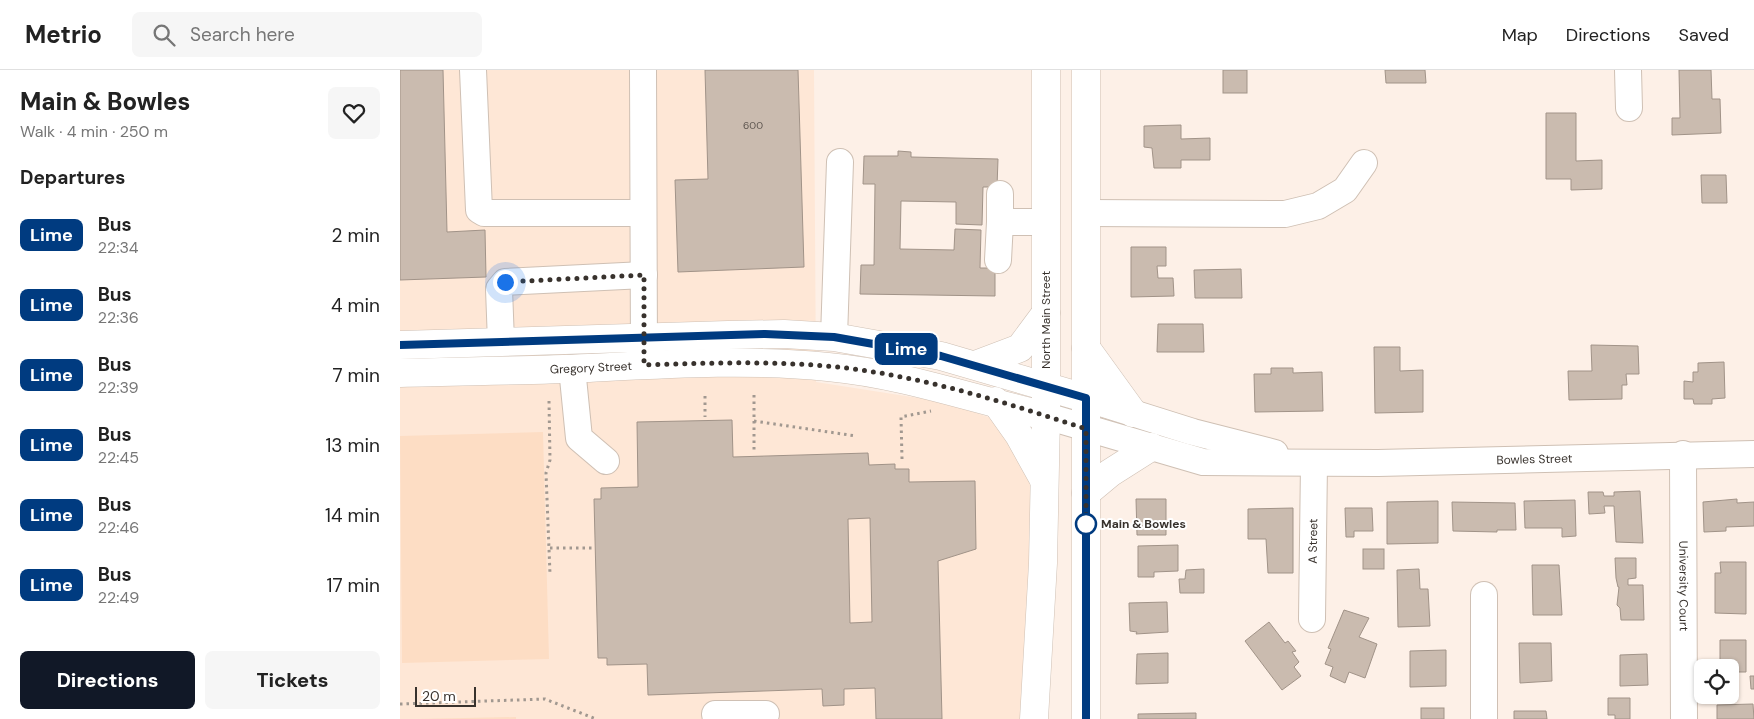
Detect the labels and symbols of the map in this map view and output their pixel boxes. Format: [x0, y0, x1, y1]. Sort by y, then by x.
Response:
house number: 600 [743, 119, 763, 132]
your location [493, 270, 518, 295]
street label: North Main Street [1038, 271, 1054, 369]
line badge: Lime [871, 333, 941, 365]
street label: Gregory Street [550, 358, 633, 378]
street label: Bowles Street [1496, 450, 1573, 468]
marker: Main & Bowles [1075, 513, 1097, 535]
place label: Main & Bowles [1101, 516, 1186, 532]
street label: A Street [1305, 518, 1321, 564]
street label: University Court [1675, 541, 1692, 631]
scale bar [415, 684, 476, 707]

